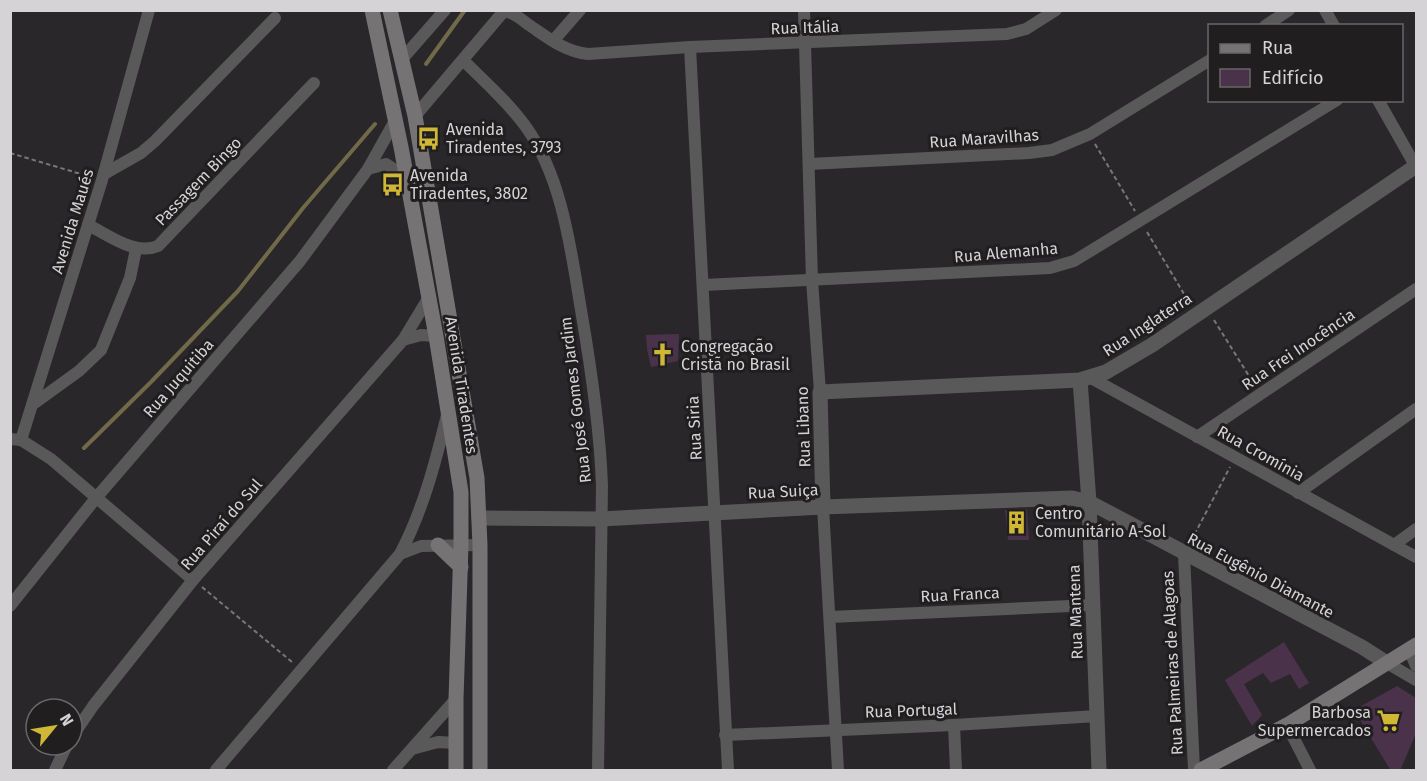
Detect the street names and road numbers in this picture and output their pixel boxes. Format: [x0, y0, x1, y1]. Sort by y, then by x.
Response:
street label: Rua Itália [770, 17, 840, 38]
street label: Rua Maravilhas [929, 125, 1039, 152]
street label: Passagem Bingo [151, 133, 245, 230]
street label: Avenida Maués [47, 166, 97, 276]
street label: Rua Alemanha [953, 238, 1059, 267]
street label: Rua Inglaterra [1099, 289, 1195, 360]
street label: Rua Frei Inocência [1238, 305, 1358, 394]
street label: Avenida Tiradentes [441, 315, 482, 455]
street label: Rua José Gomes Jardim [556, 316, 595, 484]
street label: Rua Juquitiba [139, 335, 218, 421]
street label: Rua Libano [793, 386, 814, 468]
street label: Rua Siria [683, 395, 706, 461]
street label: Rua Cromínia [1214, 422, 1308, 485]
street label: Rua Piraí do Sul [177, 475, 266, 574]
street label: Rua Suiça [747, 480, 819, 504]
street label: Rua Eugênio Diamante [1184, 529, 1337, 622]
street label: Rua Mantena [1064, 564, 1087, 660]
street label: Rua Palmeiras de Alagoas [1158, 570, 1187, 756]
street label: Rua Franca [920, 583, 1000, 606]
street label: Rua Portugal [864, 699, 958, 722]

